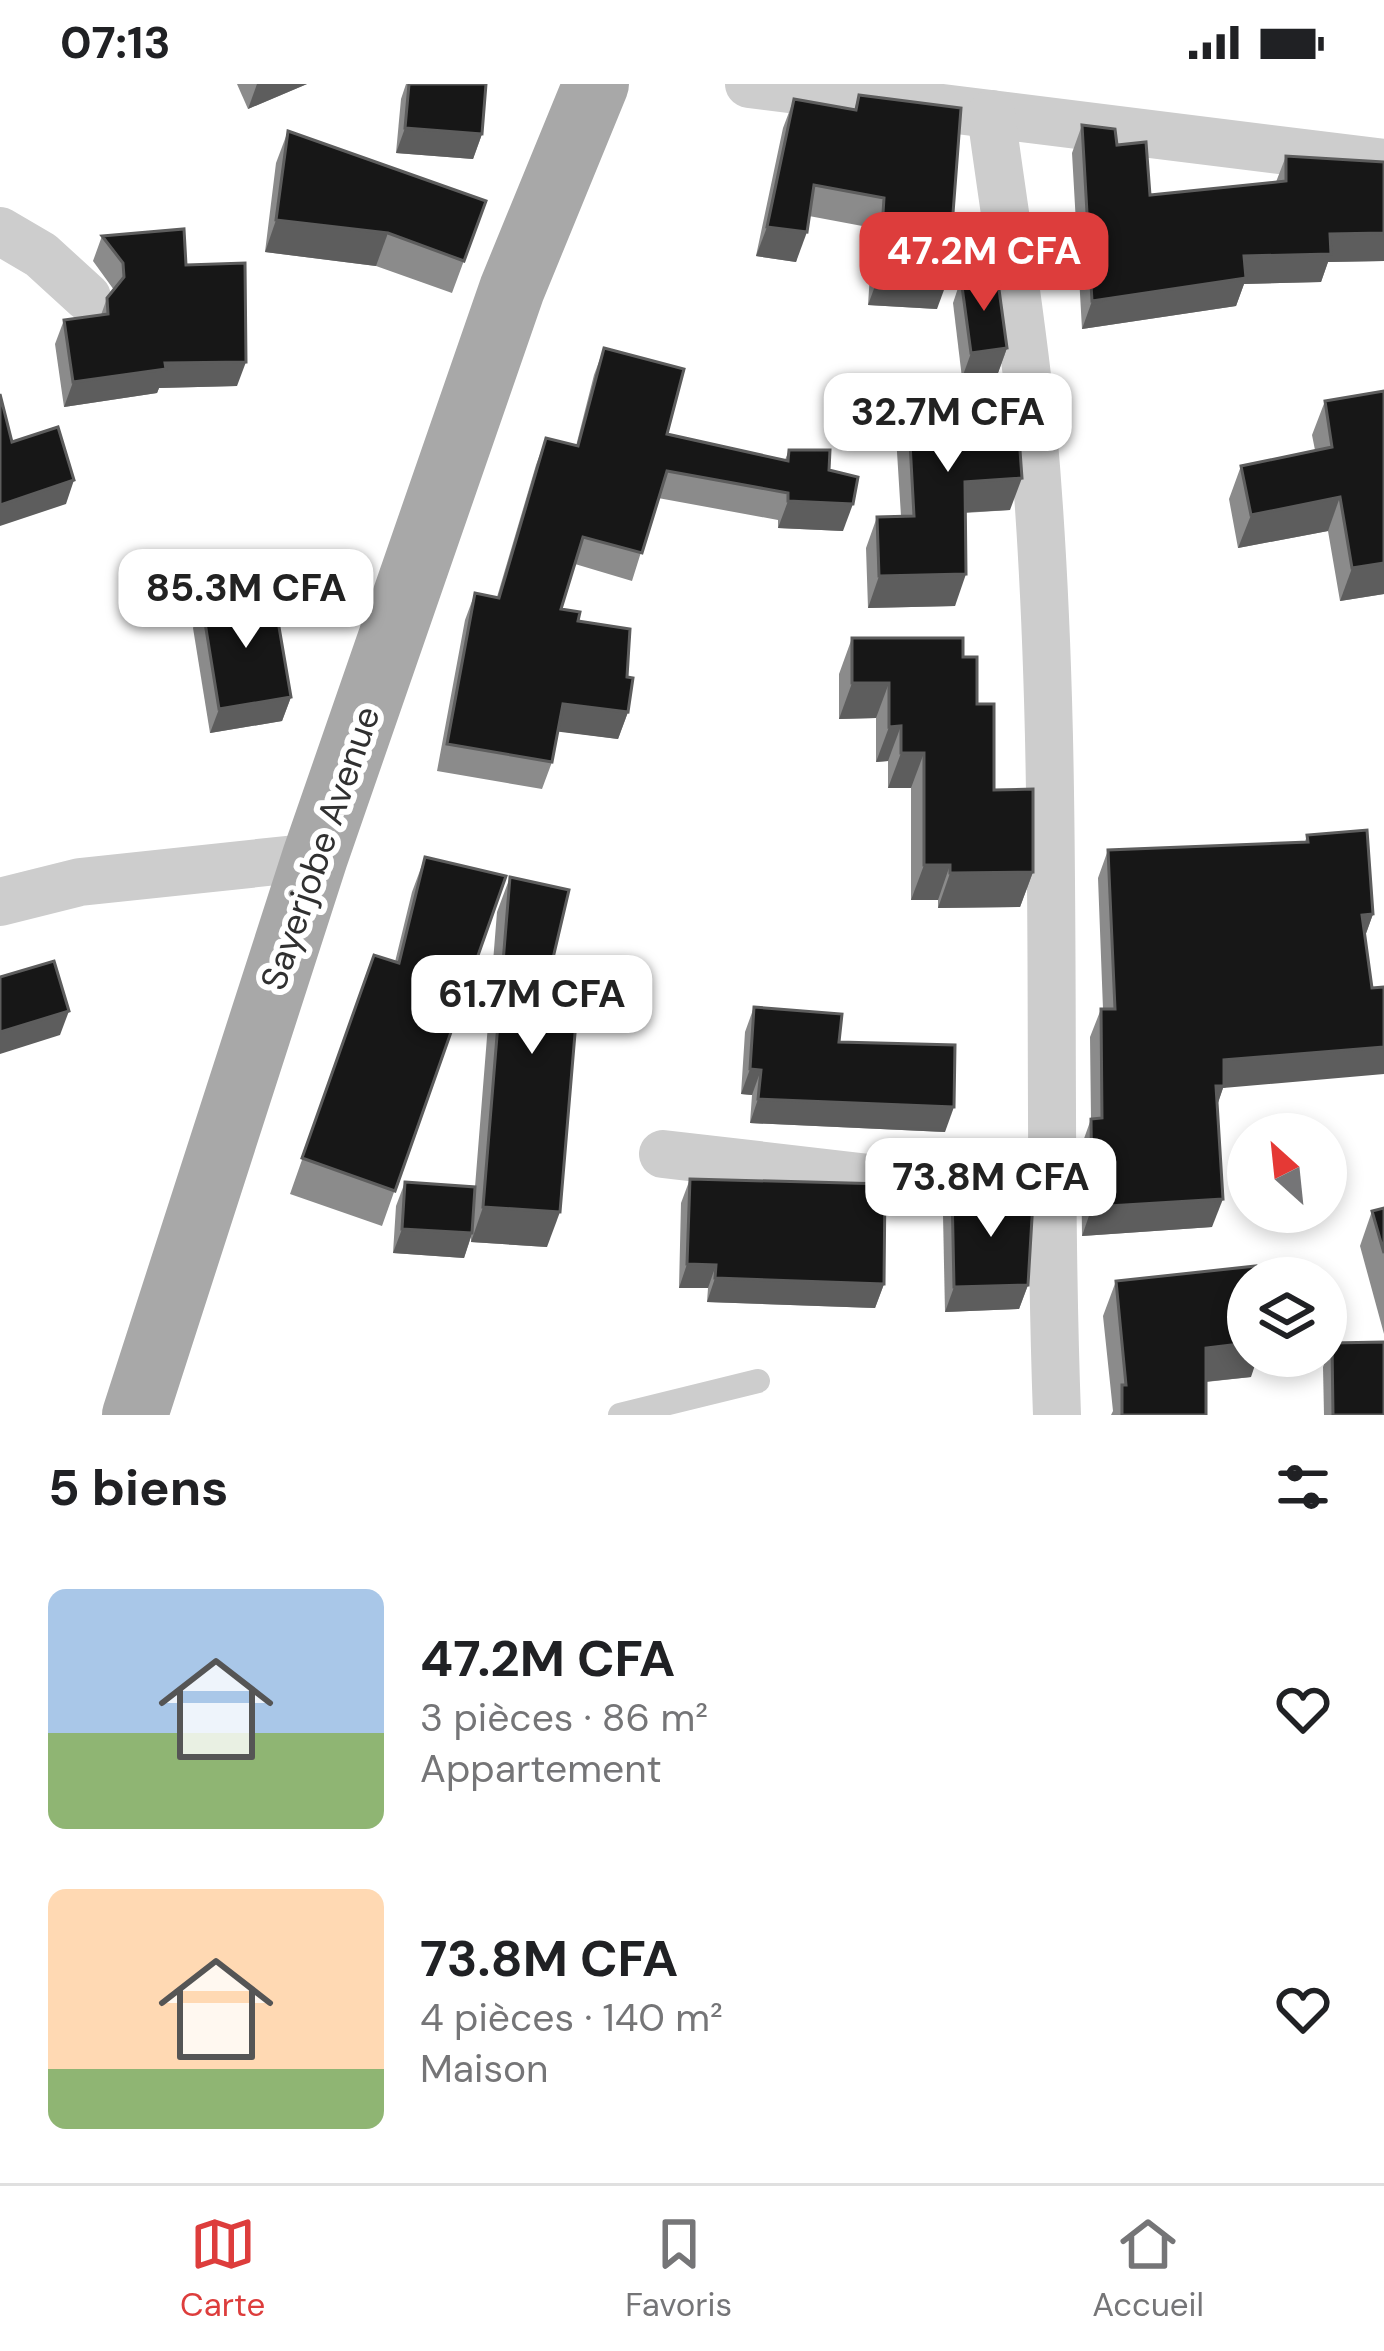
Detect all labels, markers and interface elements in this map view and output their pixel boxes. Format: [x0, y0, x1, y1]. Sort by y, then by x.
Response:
text: 07:13 [60, 13, 171, 72]
pin: 47.2M CFA [847, 212, 1121, 314]
text: 47.2M CFA [886, 225, 1082, 276]
pin: 32.7M CFA [811, 373, 1085, 475]
text: 32.7M CFA [851, 386, 1045, 437]
pin: 85.3M CFA [109, 549, 383, 651]
text: 85.3M CFA [145, 562, 347, 613]
street label: Sayerjobe Avenue [249, 700, 391, 996]
pin: 61.7M CFA [395, 955, 669, 1057]
text: 61.7M CFA [438, 968, 626, 1019]
north arrow [1227, 1113, 1347, 1233]
map controls [1227, 1113, 1347, 1377]
pin: 73.8M CFA [854, 1138, 1128, 1240]
text: 73.8M CFA [892, 1151, 1090, 1202]
button: layers [1227, 1257, 1347, 1377]
text: 5 biens [48, 1454, 228, 1521]
icon: filters [1270, 1454, 1336, 1520]
text: 47.2M CFA [420, 1625, 675, 1692]
icon: home [144, 1637, 288, 1781]
icon: heart [1270, 1676, 1336, 1742]
text: 3 pièces · 86 m² [420, 1692, 708, 1743]
text: Appartement [420, 1743, 662, 1794]
text: 73.8M CFA [420, 1925, 678, 1992]
icon: home [144, 1937, 288, 2081]
icon: heart [1270, 1976, 1336, 2042]
text: 4 pièces · 140 m² [420, 1992, 723, 2043]
text: Maison [420, 2043, 548, 2094]
tab: Carte [180, 2211, 265, 2326]
tab: Favoris [625, 2211, 732, 2326]
tab: Accueil [1092, 2211, 1204, 2326]

